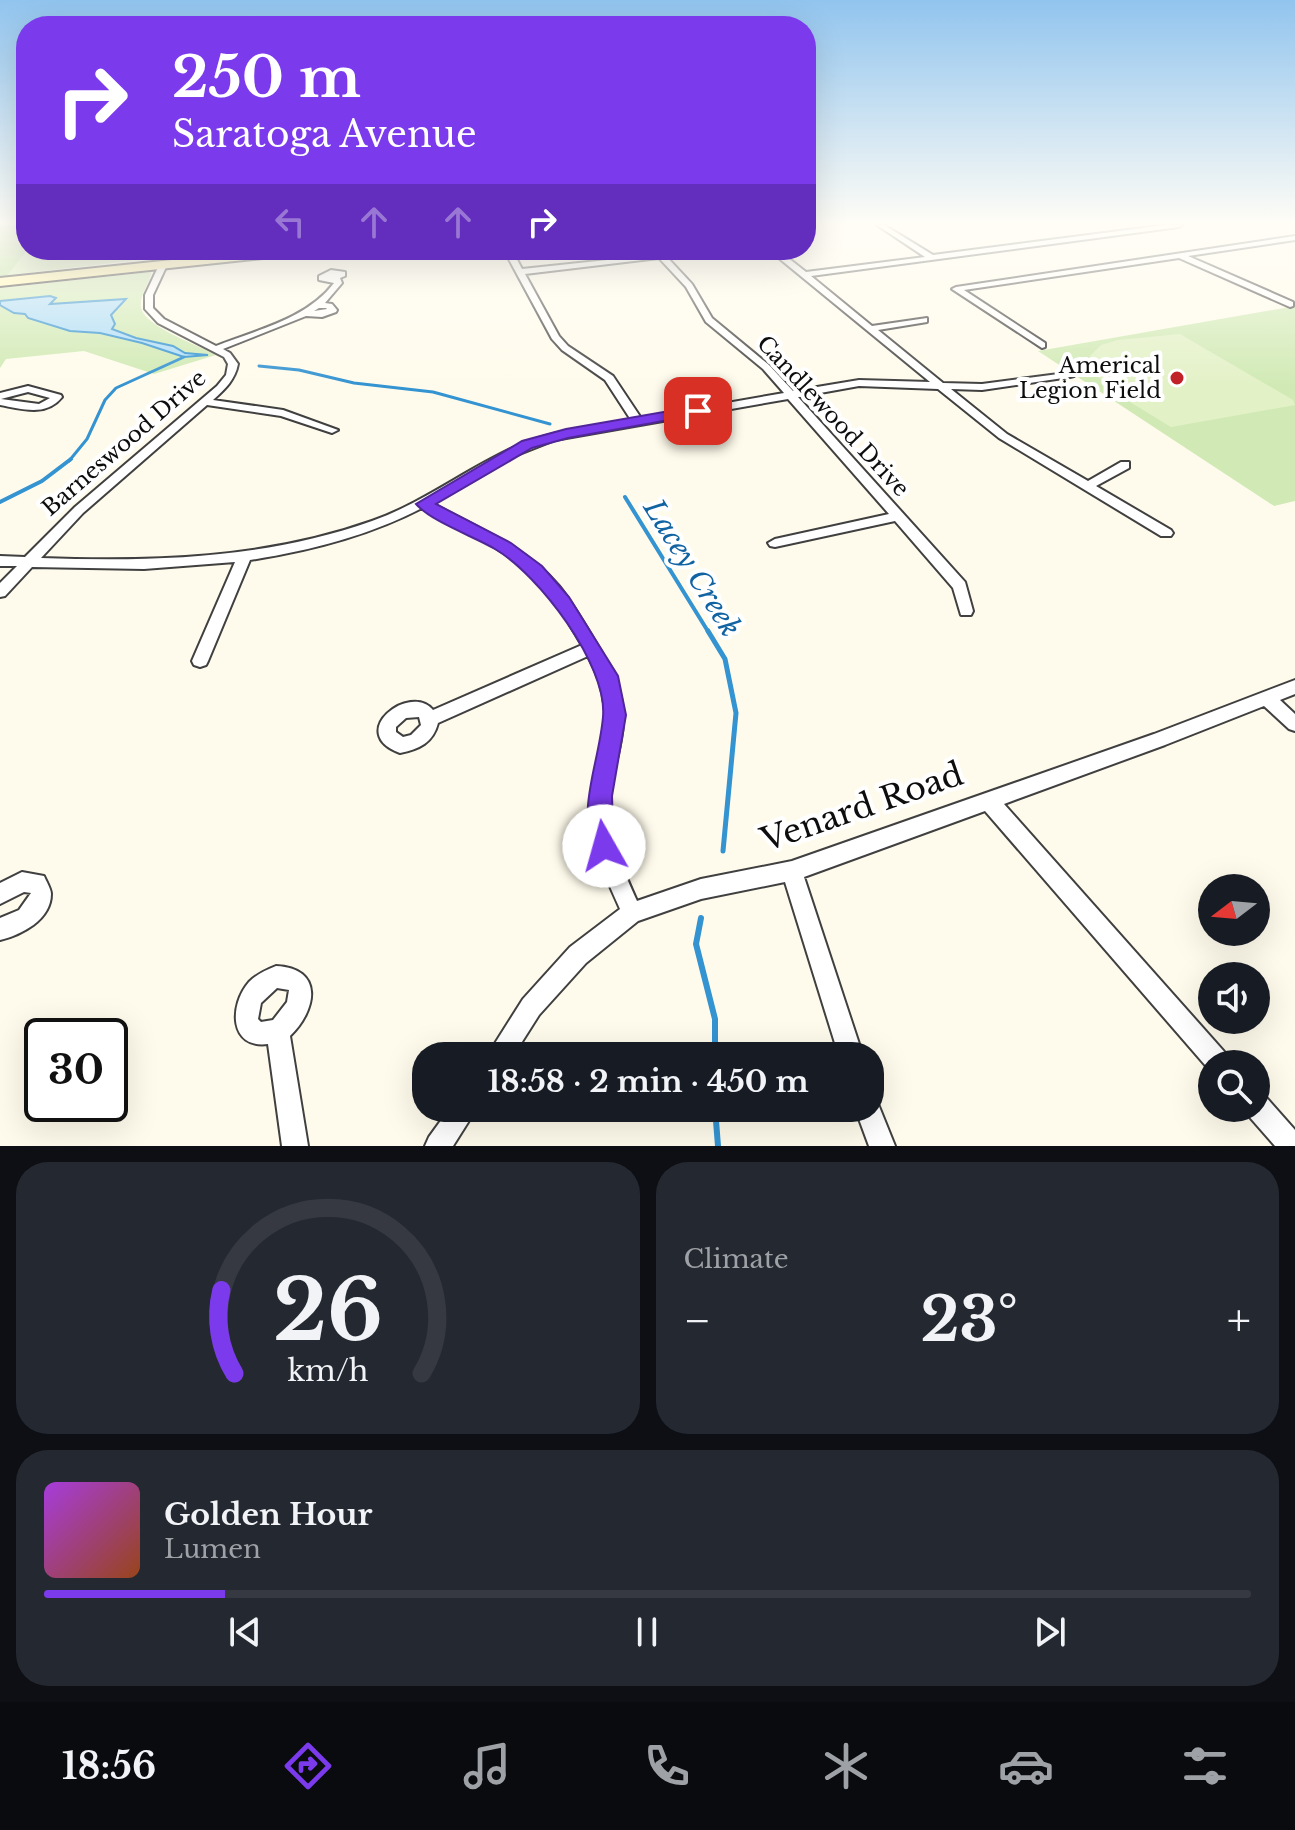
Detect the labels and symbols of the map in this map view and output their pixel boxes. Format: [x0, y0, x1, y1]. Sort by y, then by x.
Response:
street label: Candlewood Drive [751, 330, 915, 502]
place label: Americal Legion Field [1019, 352, 1161, 404]
street label: Barneswood Drive [37, 364, 211, 522]
marker: Americal Legion Field [1168, 369, 1186, 387]
pin [664, 377, 732, 445]
water label: Lacey Creek [635, 492, 748, 643]
street label: Venard Road [755, 754, 968, 861]
position arrow [562, 804, 646, 888]
north arrow [1198, 874, 1270, 946]
speed limit sign: 30 [24, 1018, 128, 1122]

